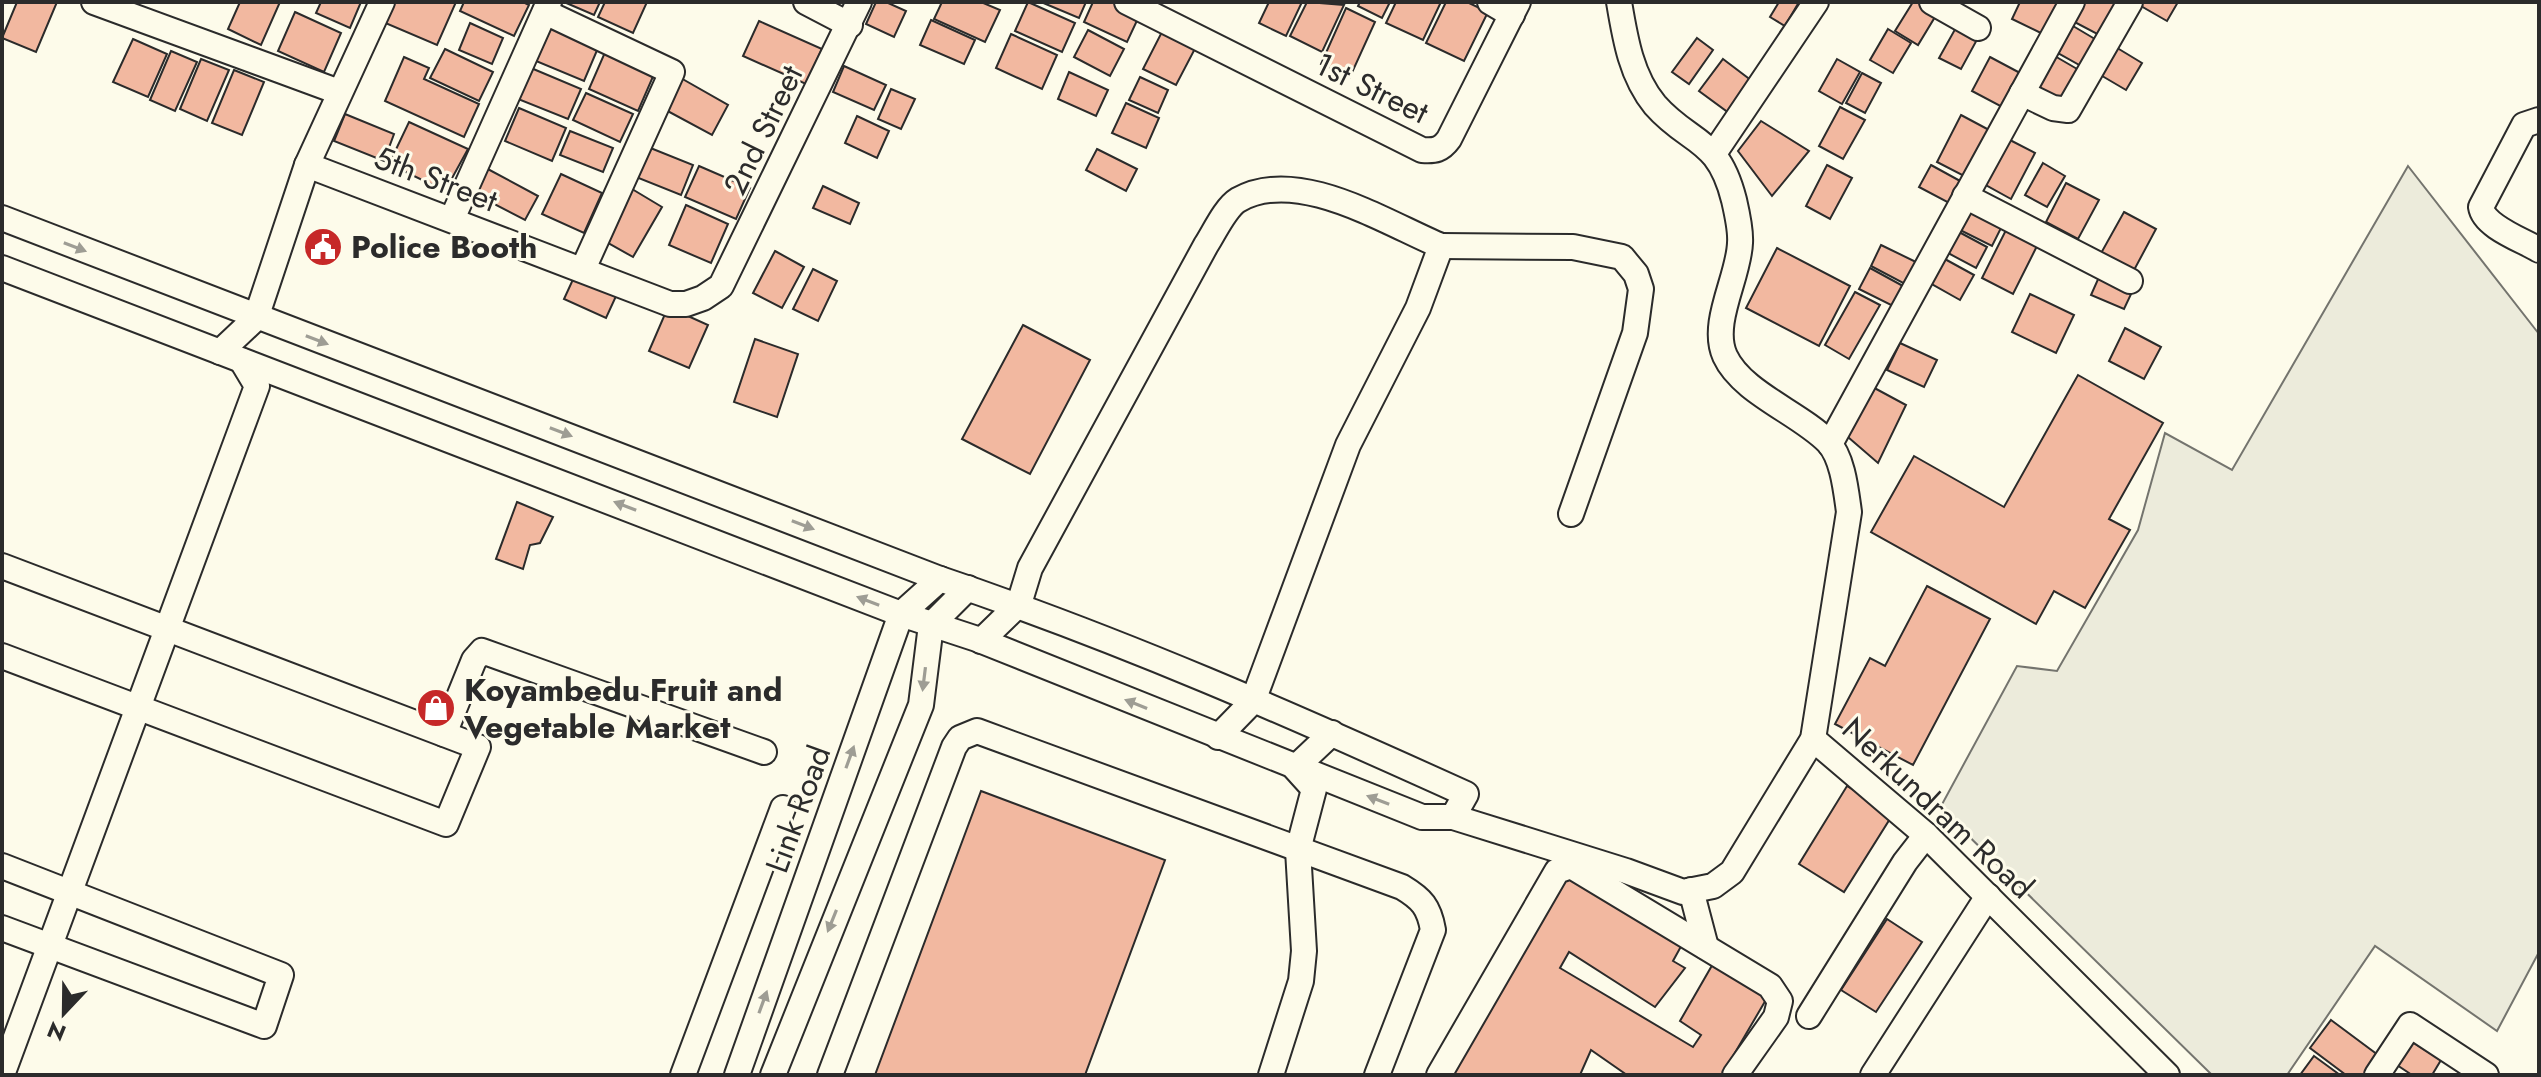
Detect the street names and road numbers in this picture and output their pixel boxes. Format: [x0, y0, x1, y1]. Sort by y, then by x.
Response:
street label: 1st Street [1308, 41, 1437, 135]
street label: 2nd Street [712, 57, 814, 203]
street label: 5th Street [368, 135, 505, 224]
street label: Nerkundram Road [1832, 707, 2044, 909]
street label: Link Road [754, 739, 842, 879]

